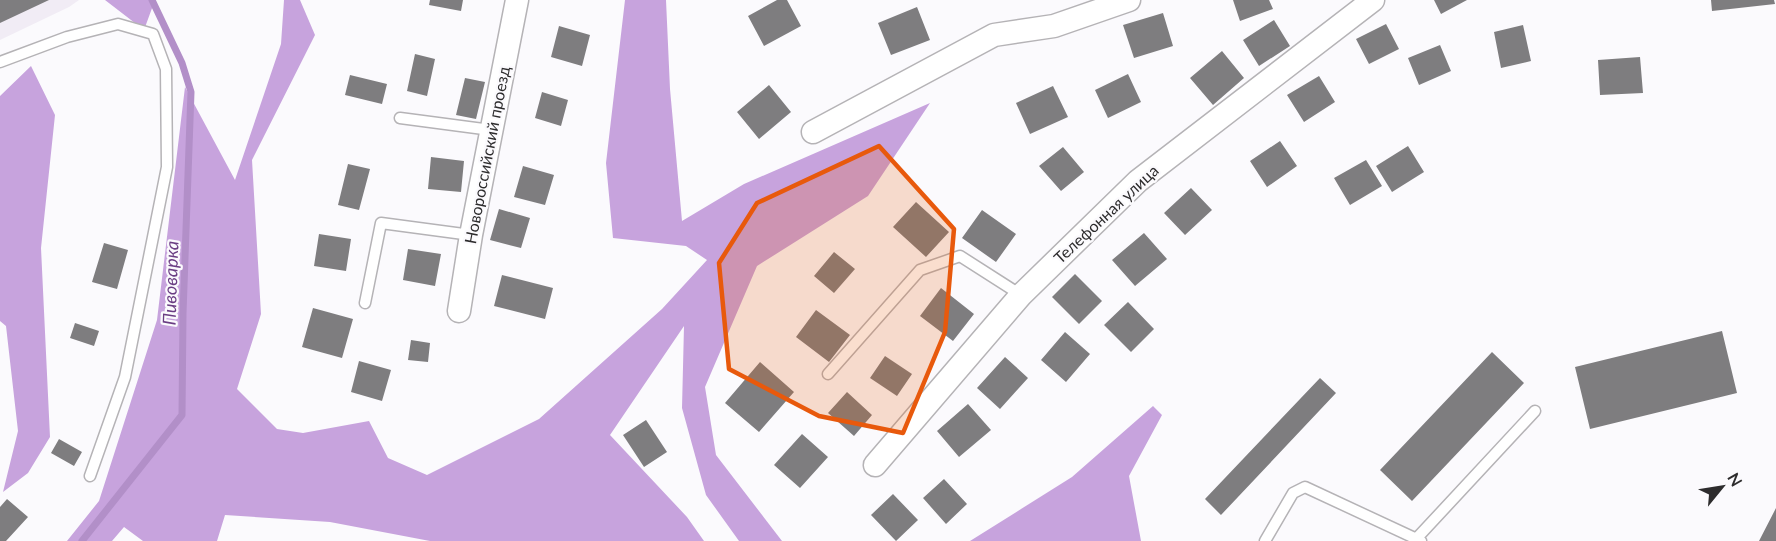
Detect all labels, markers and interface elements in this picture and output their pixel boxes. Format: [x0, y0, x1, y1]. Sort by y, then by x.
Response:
street label: Новороссийский проезд [460, 64, 513, 245]
street label: Телефонная улица [1050, 160, 1162, 267]
water label: Пивоварка [158, 240, 182, 326]
north arrow [1692, 457, 1752, 517]
text: N [1724, 469, 1747, 489]

